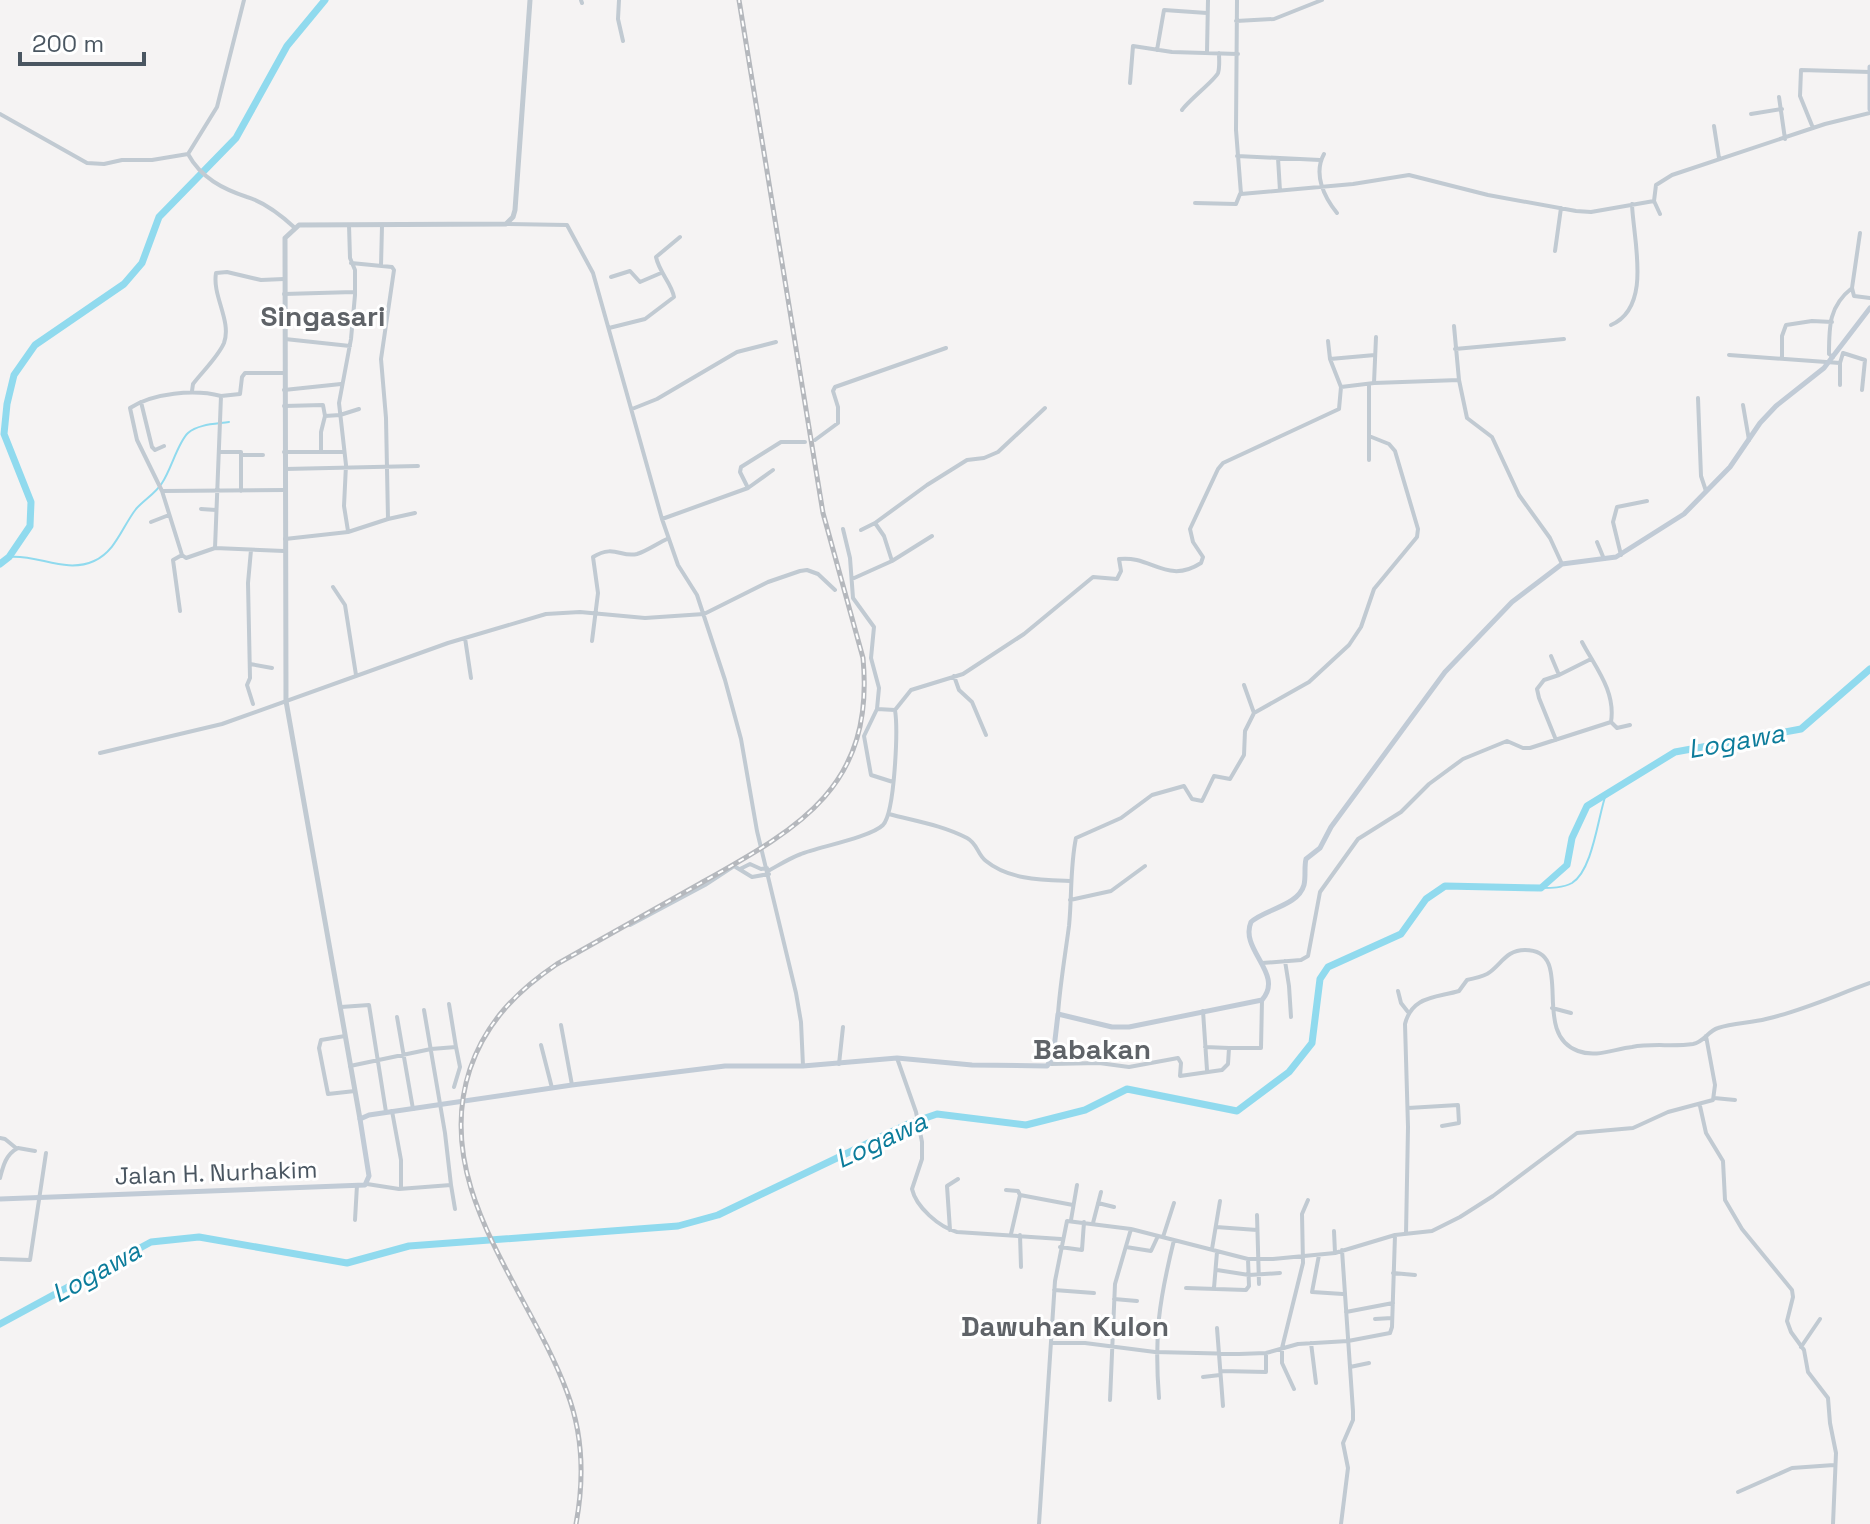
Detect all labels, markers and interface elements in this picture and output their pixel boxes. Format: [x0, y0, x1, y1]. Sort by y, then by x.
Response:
scale bar [20, 16, 144, 66]
text: 200 m [32, 28, 104, 59]
district label: Singasari [261, 298, 385, 334]
water label: Logawa [1685, 716, 1788, 766]
district label: Babakan [1033, 1031, 1151, 1067]
water label: Logawa [830, 1104, 933, 1176]
street label: Jalan H. Nurhakim [114, 1153, 318, 1192]
water label: Logawa [45, 1233, 148, 1310]
district label: Dawuhan Kulon [961, 1308, 1169, 1344]

